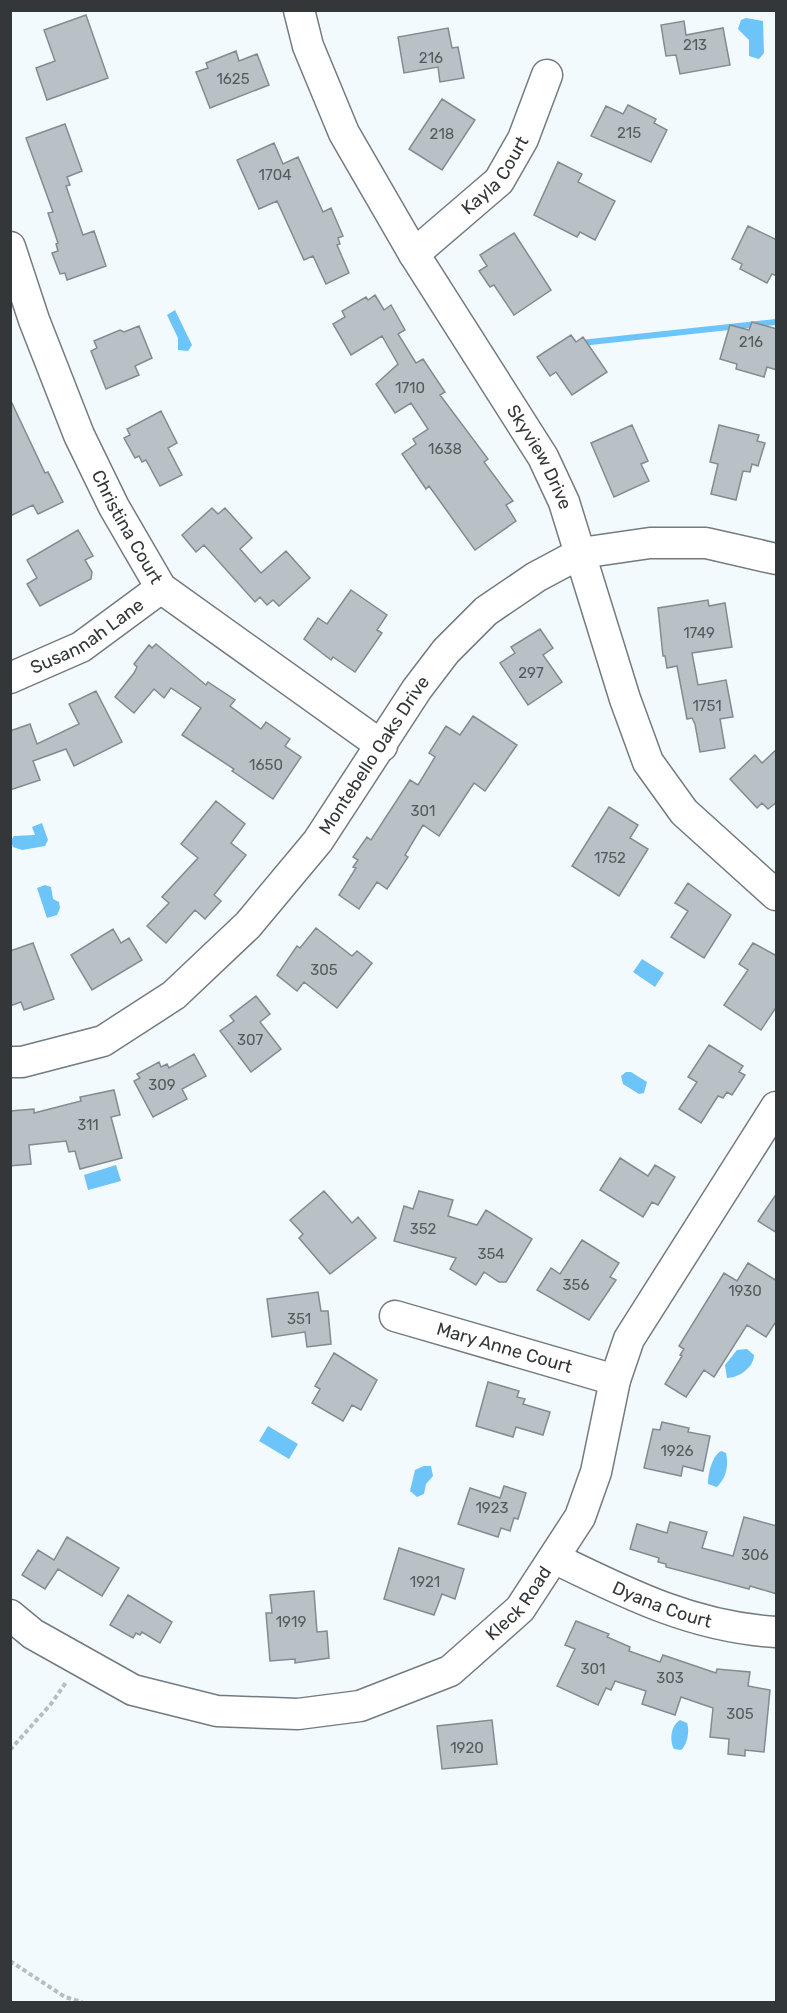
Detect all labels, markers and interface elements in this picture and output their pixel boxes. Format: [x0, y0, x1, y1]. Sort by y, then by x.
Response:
house number: 213 [683, 36, 707, 54]
house number: 216 [419, 49, 443, 67]
house number: 1625 [216, 70, 250, 88]
house number: 215 [617, 124, 641, 142]
house number: 218 [430, 125, 454, 143]
street label: Kayla Court [457, 132, 533, 219]
house number: 1704 [259, 166, 291, 184]
house number: 216 [739, 333, 763, 351]
house number: 1710 [395, 379, 425, 397]
street label: Skyview Drive [502, 401, 577, 512]
house number: 1638 [428, 440, 462, 458]
street label: Christina Court [87, 466, 167, 588]
street label: Susannah Lane [27, 593, 148, 679]
house number: 1749 [683, 624, 715, 642]
house number: 297 [518, 664, 544, 682]
street label: Montebello Oaks Drive [314, 671, 434, 839]
house number: 1751 [692, 697, 722, 715]
house number: 1650 [249, 756, 283, 774]
house number: 301 [411, 802, 435, 820]
house number: 1752 [594, 849, 626, 867]
house number: 305 [310, 961, 338, 979]
house number: 307 [237, 1031, 263, 1049]
house number: 309 [148, 1076, 176, 1094]
house number: 311 [77, 1116, 99, 1134]
house number: 352 [410, 1220, 437, 1238]
house number: 354 [477, 1245, 505, 1263]
house number: 356 [563, 1276, 589, 1294]
house number: 1930 [728, 1282, 762, 1300]
house number: 351 [287, 1310, 311, 1328]
street label: Mary Anne Court [434, 1318, 575, 1378]
house number: 1926 [660, 1442, 694, 1460]
house number: 1923 [475, 1499, 509, 1517]
house number: 306 [741, 1546, 769, 1564]
street label: Kleck Road [481, 1562, 556, 1645]
house number: 1921 [410, 1573, 440, 1591]
street label: Dyana Court [609, 1576, 714, 1633]
house number: 1919 [276, 1613, 306, 1631]
house number: 301 [581, 1660, 605, 1678]
house number: 303 [656, 1669, 684, 1687]
house number: 305 [726, 1705, 754, 1723]
house number: 1920 [450, 1739, 484, 1757]

